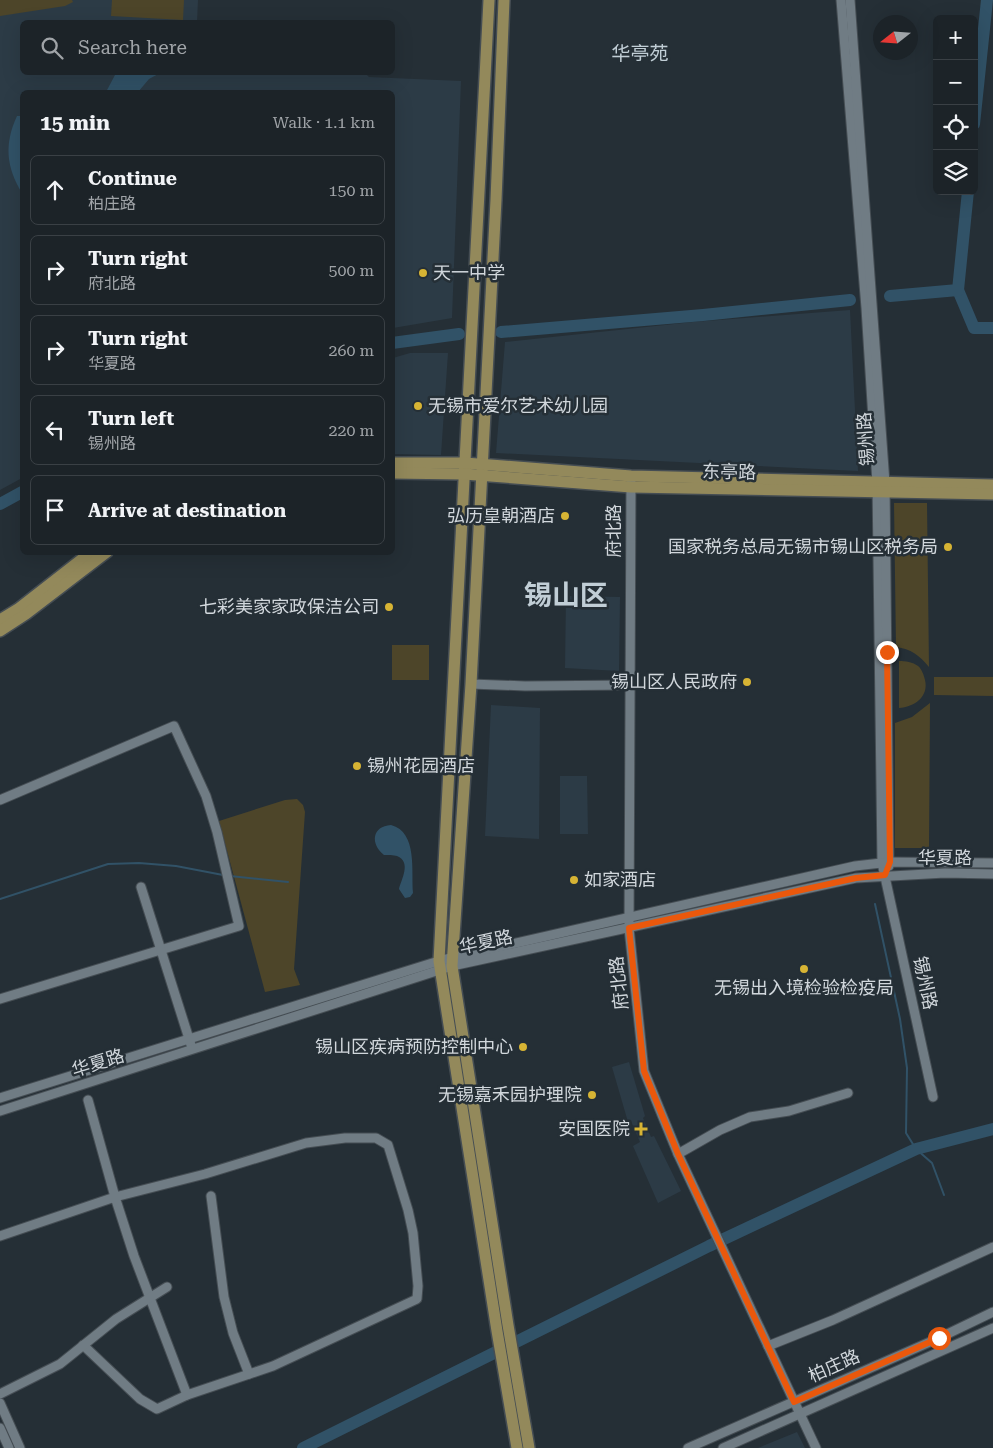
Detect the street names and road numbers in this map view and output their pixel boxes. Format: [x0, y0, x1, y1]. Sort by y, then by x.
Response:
street label: 锡州路 [853, 411, 878, 467]
street label: 东亭路 [702, 461, 756, 482]
street label: 府北路 [603, 504, 624, 558]
street label: 华夏路 [918, 847, 972, 868]
street label: 华夏路 [457, 926, 514, 957]
street label: 锡州路 [910, 954, 941, 1011]
street label: 府北路 [605, 955, 632, 1011]
street label: 华夏路 [69, 1045, 127, 1080]
street label: 柏庄路 [805, 1345, 863, 1386]

